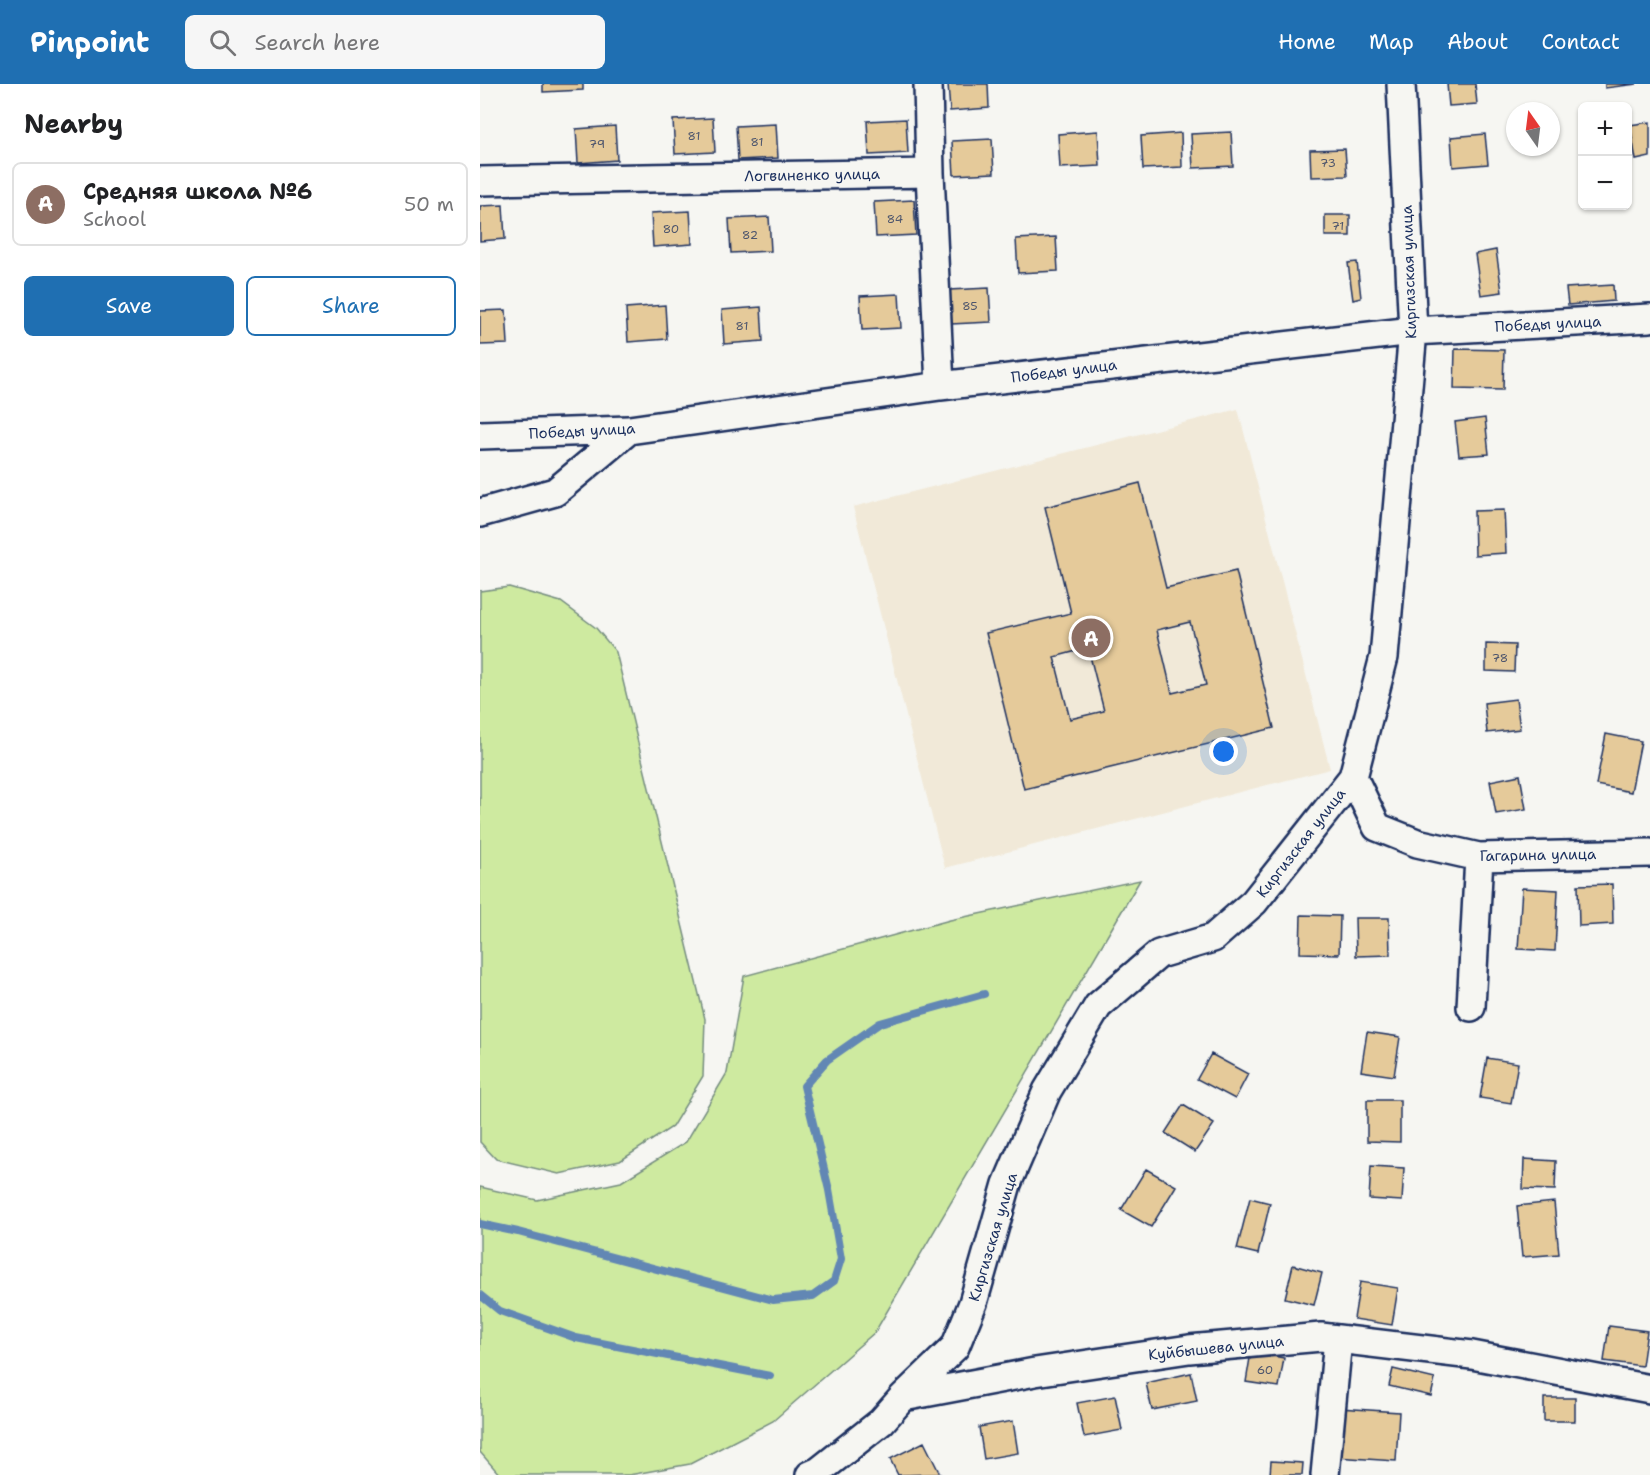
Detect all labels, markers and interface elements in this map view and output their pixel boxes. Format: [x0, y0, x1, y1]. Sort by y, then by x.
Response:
search box [185, 15, 605, 69]
text: Pinpoint [30, 23, 149, 61]
icon: search [206, 26, 239, 59]
text: Search here [254, 28, 380, 57]
text: Home [1278, 28, 1336, 56]
text: Map [1369, 28, 1414, 56]
text: About [1447, 28, 1508, 56]
text: Contact [1541, 28, 1620, 56]
north arrow [1506, 102, 1560, 156]
map controls [1578, 102, 1632, 210]
button: + [1578, 102, 1632, 156]
text: Nearby [24, 106, 123, 141]
house number: 81 [688, 128, 700, 144]
house number: 81 [751, 134, 763, 150]
house number: 79 [589, 136, 605, 152]
house number: 73 [1320, 155, 1336, 171]
button: − [1578, 156, 1632, 210]
street label: Логвиненко улица [744, 164, 881, 186]
text: Средняя школа №6 [83, 177, 312, 206]
text: A [38, 191, 53, 217]
text: 50 m [404, 191, 454, 217]
street label: Киргизская улица [1397, 204, 1421, 339]
text: School [83, 206, 146, 232]
house number: 84 [887, 211, 903, 227]
house number: 71 [1332, 218, 1344, 234]
house number: 80 [663, 221, 679, 237]
house number: 82 [742, 227, 758, 243]
button: Save [24, 276, 234, 336]
button: Share [246, 276, 456, 336]
house number: 85 [962, 298, 978, 314]
street label: Победы улица [1494, 311, 1602, 337]
house number: 81 [736, 318, 748, 334]
street label: Победы улица [1010, 354, 1119, 387]
street label: Победы улица [528, 418, 636, 444]
pin: A [1072, 616, 1110, 660]
house number: 78 [1492, 650, 1508, 666]
your location [1209, 737, 1238, 766]
street label: Киргизская улица [1252, 784, 1350, 902]
street label: Гагарина улица [1479, 844, 1597, 866]
street label: Киргизская улица [964, 1169, 1022, 1304]
street label: Куйбышева улица [1147, 1331, 1286, 1365]
house number: 60 [1257, 1362, 1273, 1378]

